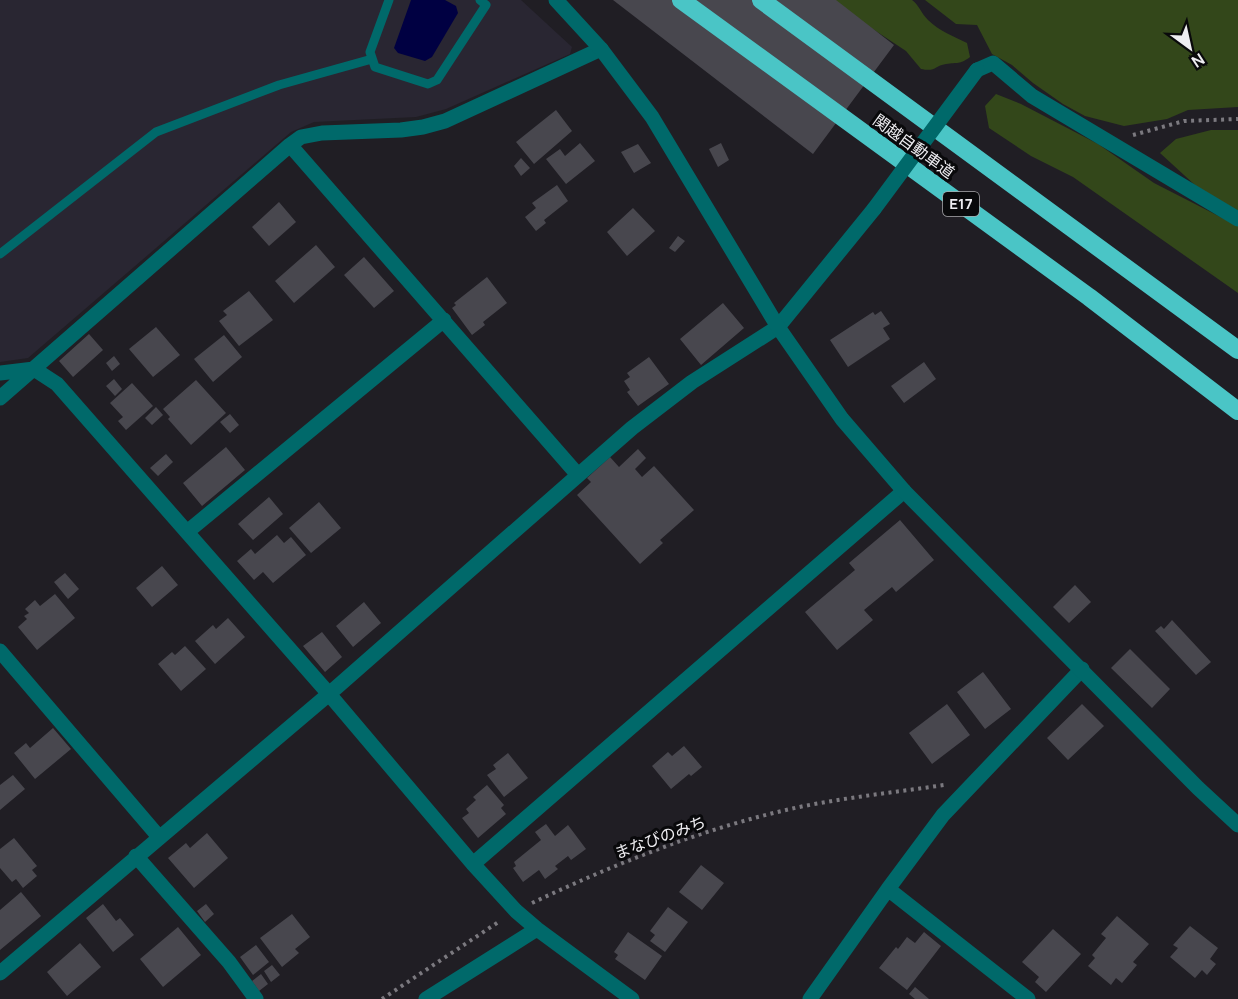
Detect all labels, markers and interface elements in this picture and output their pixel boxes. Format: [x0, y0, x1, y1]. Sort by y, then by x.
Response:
north arrow [1160, 18, 1220, 78]
text: N [1187, 48, 1209, 73]
street label: 関越自動車道 [869, 109, 959, 183]
road number: E17 [943, 192, 979, 216]
street label: まなびのみち [611, 810, 709, 864]

